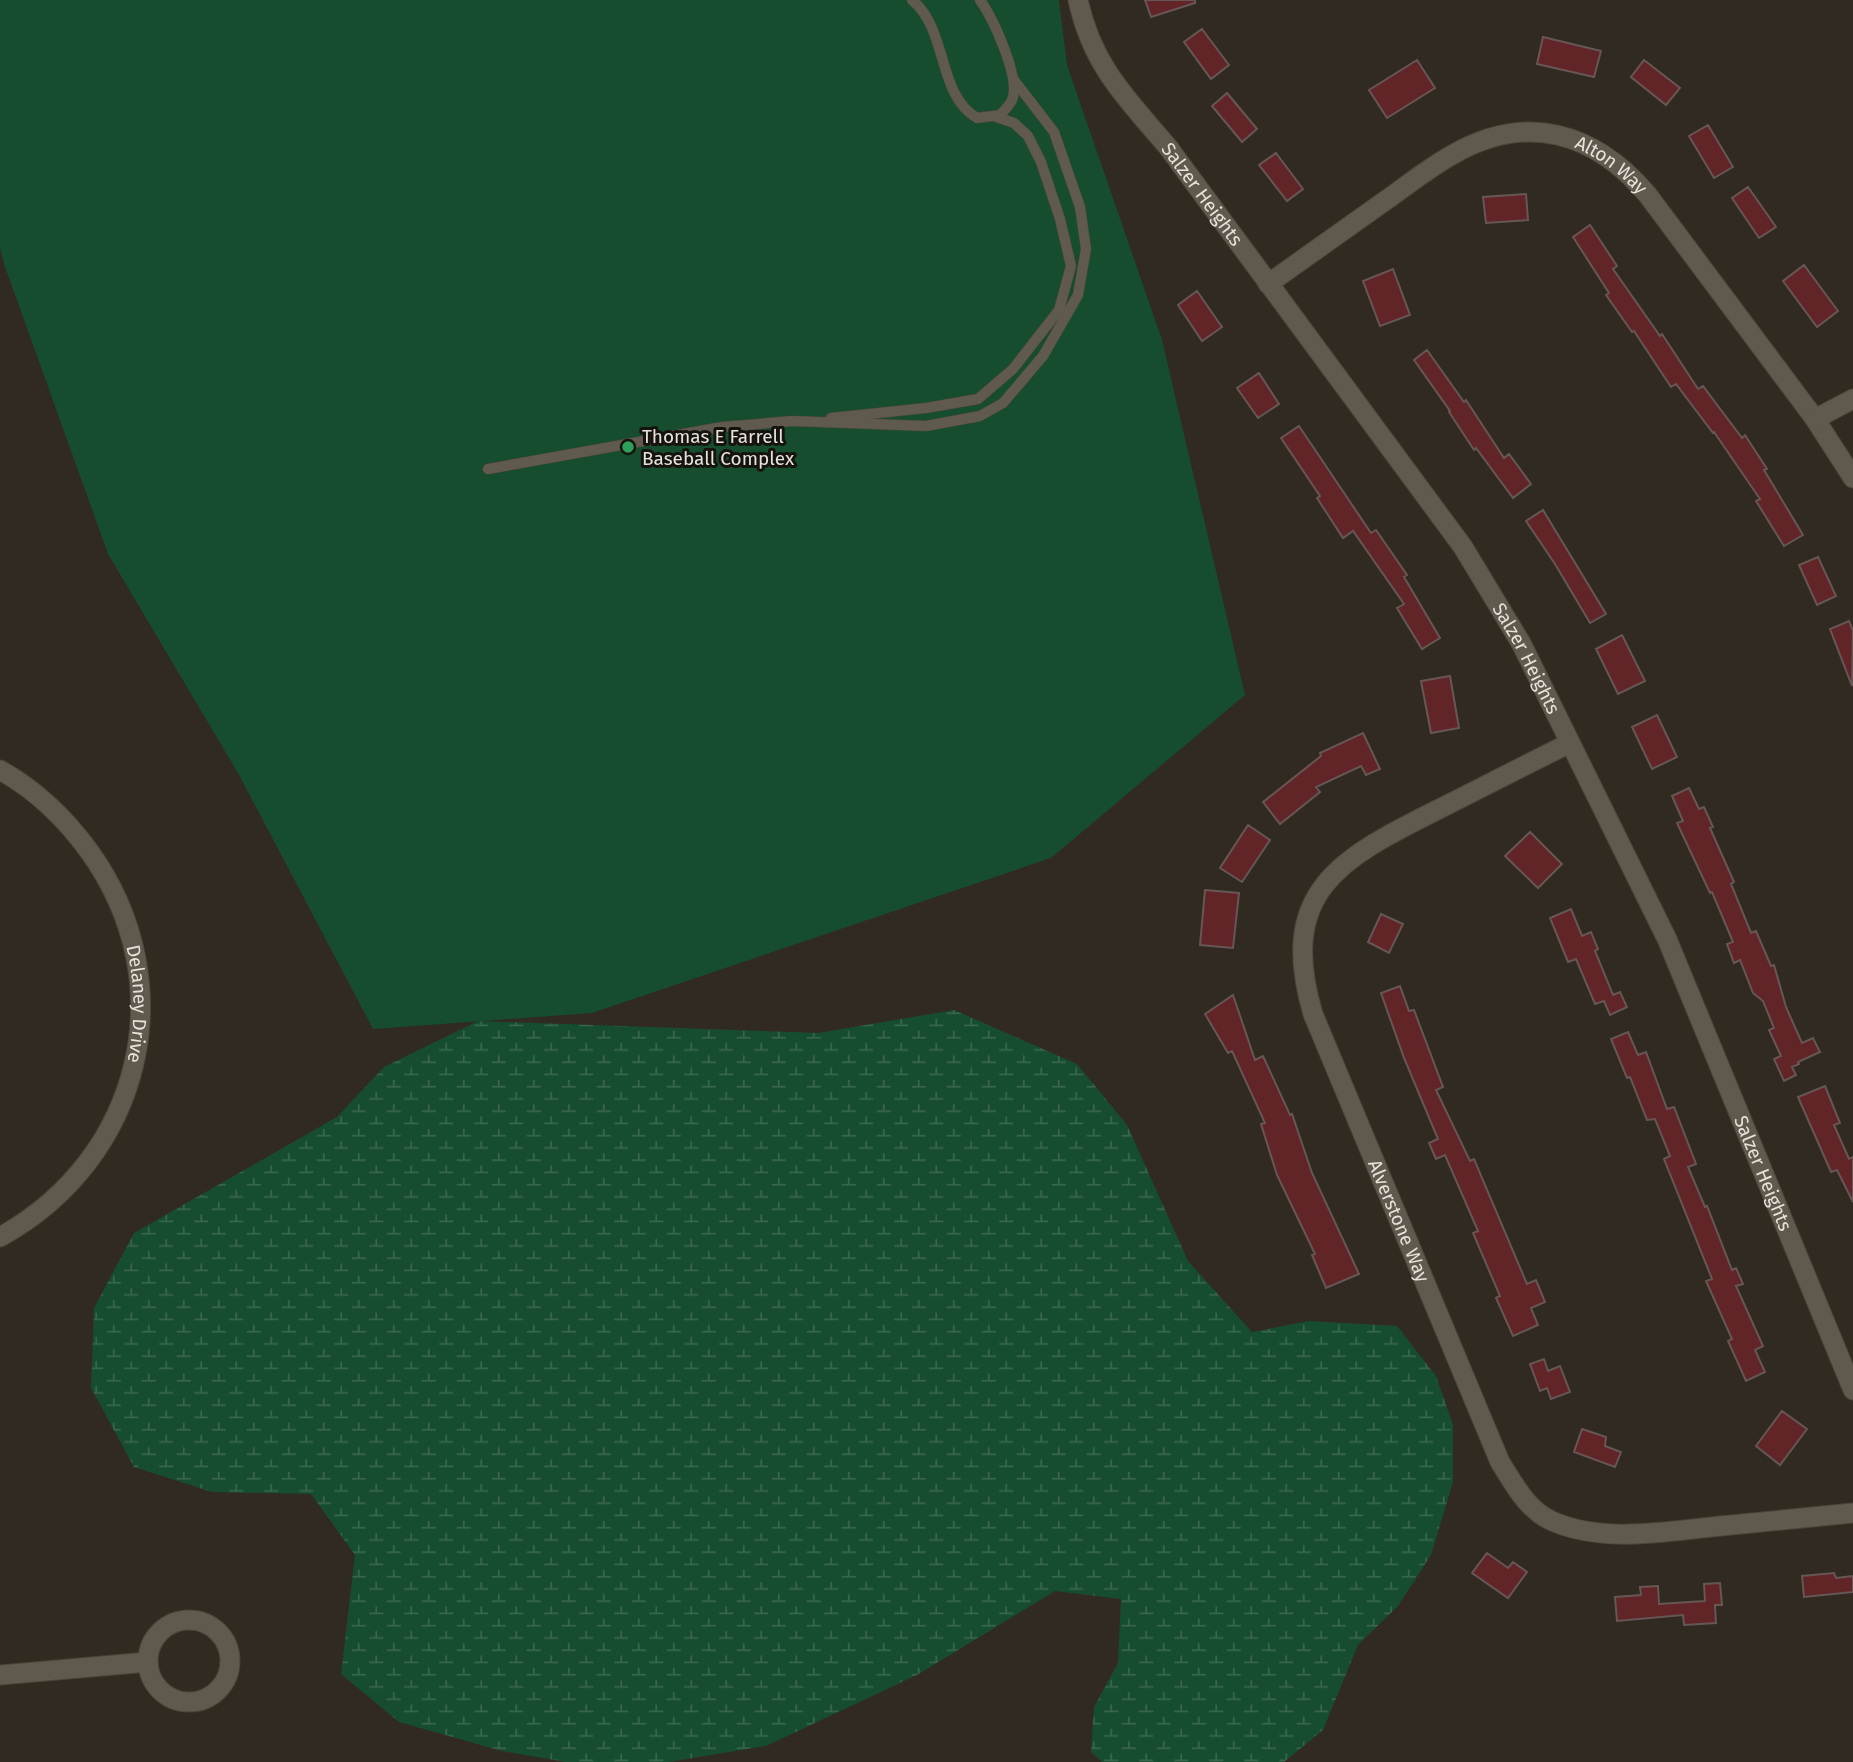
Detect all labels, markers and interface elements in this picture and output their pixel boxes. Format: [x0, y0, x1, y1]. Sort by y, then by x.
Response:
street label: Alton Way [1572, 131, 1653, 199]
street label: Salzer Heights [1157, 138, 1248, 251]
place label: Thomas E Farrell Baseball Complex [642, 425, 795, 470]
marker: Thomas E Farrell Baseball Complex [620, 439, 636, 455]
street label: Salzer Heights [1487, 599, 1565, 718]
street label: Delaney Drive [121, 943, 152, 1065]
street label: Salzer Heights [1729, 1112, 1797, 1234]
street label: Alverstone Way [1363, 1156, 1435, 1286]

